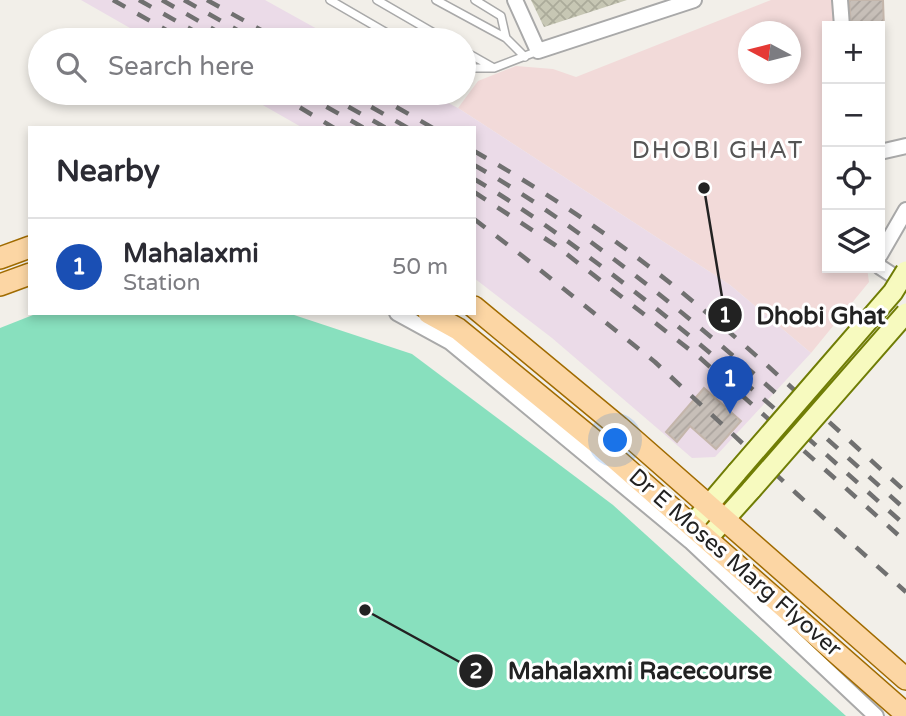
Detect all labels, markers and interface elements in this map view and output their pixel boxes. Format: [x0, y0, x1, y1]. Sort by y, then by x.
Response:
north arrow [738, 21, 801, 84]
map controls [822, 21, 885, 273]
button: + [822, 21, 885, 84]
search box [28, 28, 476, 105]
icon: search [52, 48, 90, 86]
text: Search here [108, 51, 254, 82]
button: − [822, 84, 885, 147]
district label: DHOBI GHAT [632, 136, 804, 165]
button: locate [822, 147, 885, 210]
text: Nearby [56, 153, 160, 190]
button: layers [822, 210, 885, 273]
text: Mahalaxmi [123, 238, 259, 269]
text: 1 [72, 253, 86, 281]
text: 50 m [392, 253, 448, 281]
text: Station [123, 269, 201, 297]
callout: Dhobi Ghat [708, 293, 900, 338]
text: Dhobi Ghat [756, 302, 887, 331]
text: 1 [718, 303, 732, 328]
pin: 1 [707, 356, 753, 414]
your location [598, 423, 632, 457]
street label: Dr E Moses Marg Flyover [623, 463, 847, 663]
callout: Mahalaxmi Racecourse [459, 648, 786, 693]
text: Mahalaxmi Racecourse [508, 657, 773, 686]
text: 2 [469, 659, 483, 684]

